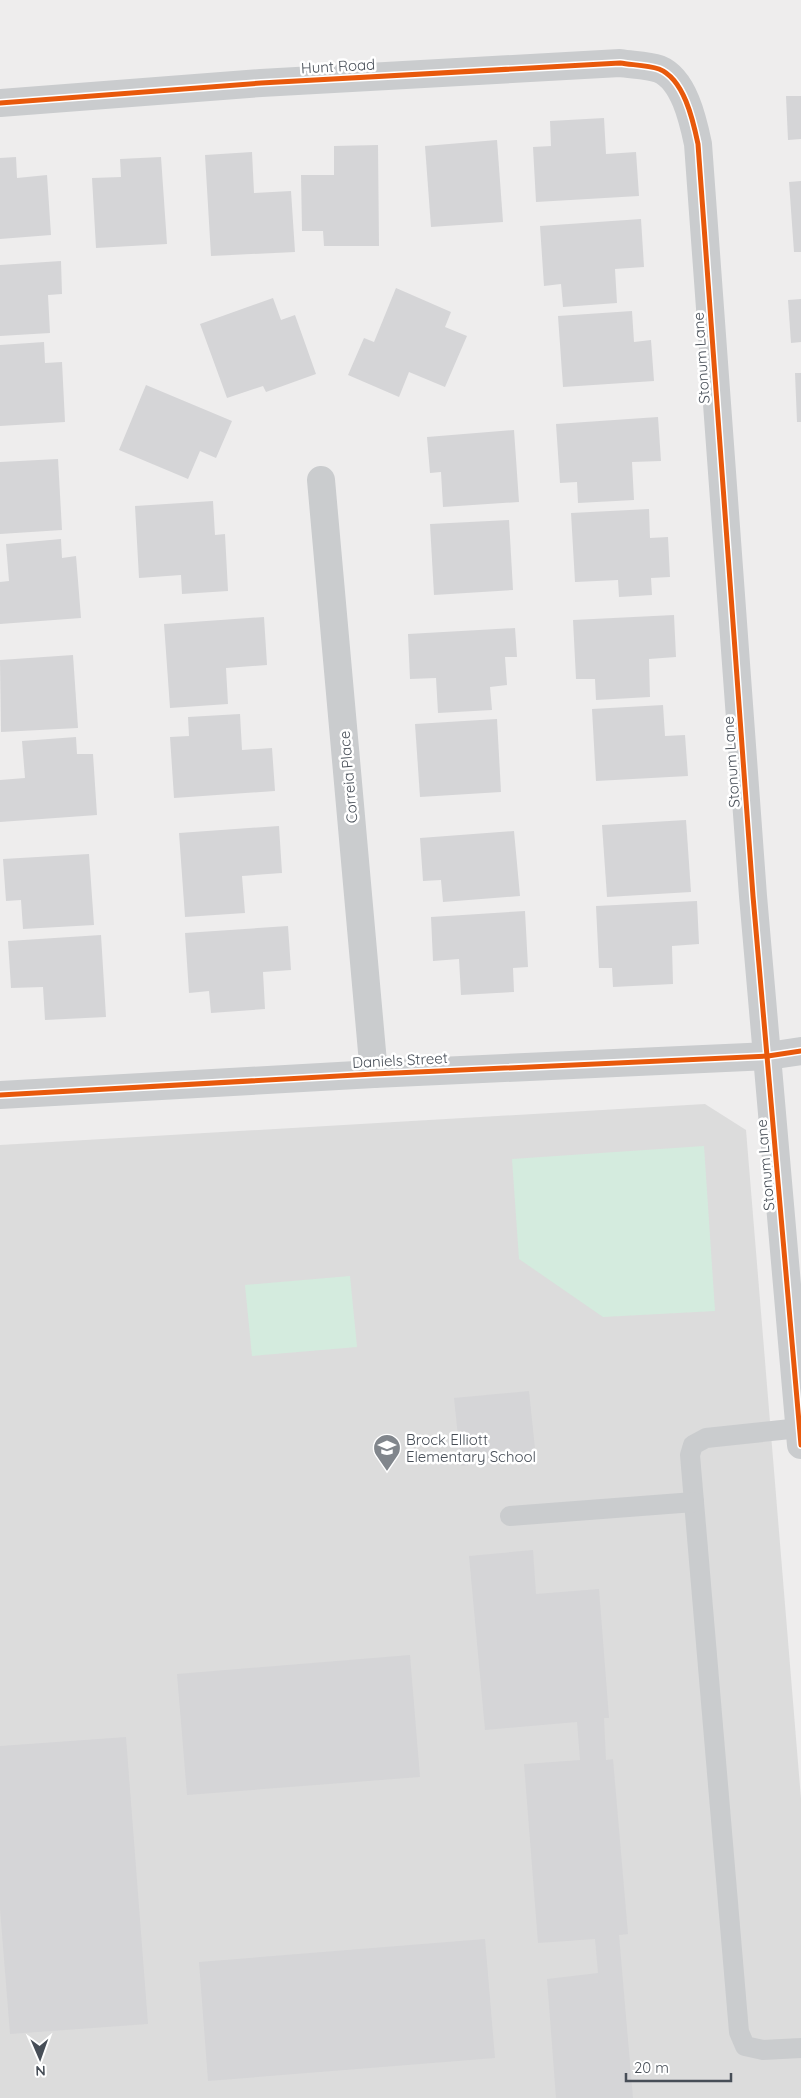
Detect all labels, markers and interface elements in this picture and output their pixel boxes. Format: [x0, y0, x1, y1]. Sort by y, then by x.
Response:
street label: Hunt Road [300, 55, 376, 77]
street label: Stonum Lane [688, 312, 714, 404]
street label: Stonum Lane [718, 716, 744, 808]
street label: Correia Place [334, 730, 362, 824]
street label: Daniels Street [352, 1048, 448, 1072]
street label: Stonum Lane [752, 1118, 778, 1212]
place label: Brock Elliott Elementary School [406, 1430, 536, 1466]
school or university icon: Brock Elliott Elementary School [372, 1433, 402, 1472]
north arrow [15, 2033, 65, 2083]
scale bar [626, 2050, 731, 2082]
text: 20 m [634, 2058, 669, 2077]
text: N [35, 2062, 46, 2080]

